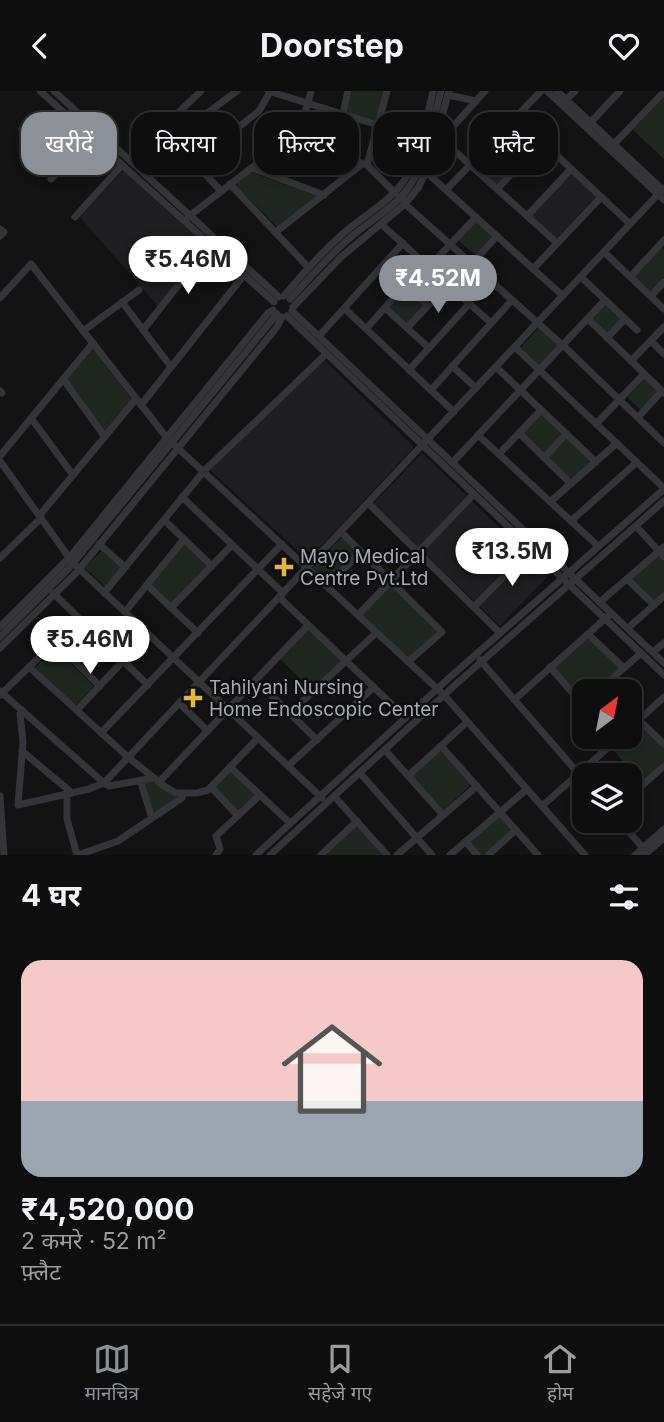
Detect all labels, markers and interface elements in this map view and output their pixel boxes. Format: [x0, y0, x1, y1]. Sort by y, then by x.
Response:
text: Doorstep [260, 26, 404, 65]
icon: back [21, 27, 59, 65]
icon: heart [605, 27, 643, 65]
chip: खरीदें [21, 112, 117, 175]
chip: किराया [131, 112, 240, 175]
chip: फ़िल्टर [254, 112, 359, 175]
chip: नया [373, 112, 455, 175]
chip: फ़्लैट [469, 112, 558, 175]
pin: ₹5.46M [131, 237, 245, 296]
text: ₹5.46M [145, 245, 231, 273]
pin: ₹4.52M [381, 255, 495, 315]
text: ₹4.52M [395, 264, 481, 292]
pin: ₹13.5M [455, 529, 569, 588]
text: ₹13.5M [471, 537, 553, 565]
place label: Mayo Medical Centre Pvt.Ltd [300, 545, 428, 590]
marker: Mayo Medical Centre Pvt.Ltd [274, 557, 294, 577]
pin: ₹5.46M [33, 617, 147, 676]
text: ₹5.46M [47, 625, 133, 653]
place label: Tahilyani Nursing Home Endoscopic Center [209, 676, 438, 721]
north arrow [572, 679, 642, 749]
map controls [572, 679, 642, 833]
marker: Tahilyani Nursing Home Endoscopic Center [183, 688, 203, 708]
button: layers [572, 763, 642, 833]
text: 4 घर [21, 877, 81, 913]
icon: filters [605, 878, 643, 916]
icon: home [269, 1006, 395, 1132]
text: ₹4,520,000 [21, 1191, 195, 1227]
text: 2 कमरे · 52 m² [21, 1227, 167, 1255]
text: फ़्लैट [21, 1258, 61, 1286]
tab: मानचित्र [85, 1340, 139, 1408]
tab: सहेजे गए [308, 1340, 372, 1408]
tab: होम [541, 1340, 579, 1408]

